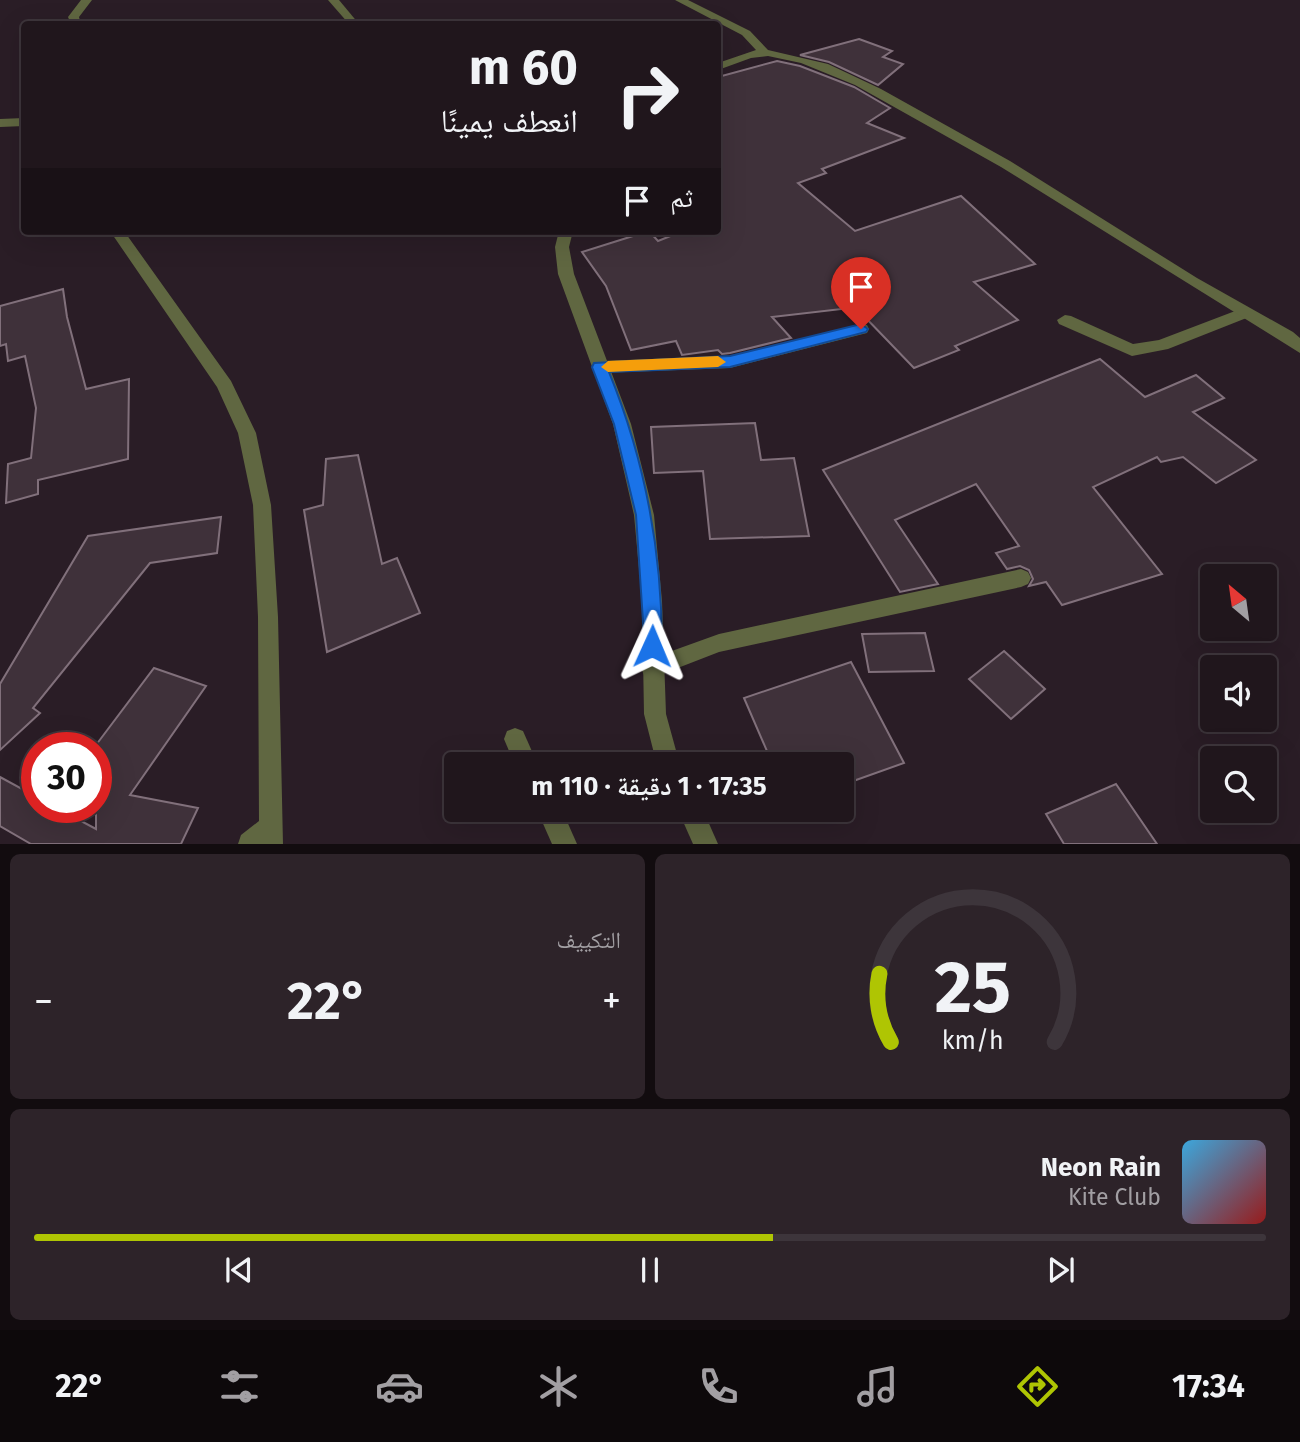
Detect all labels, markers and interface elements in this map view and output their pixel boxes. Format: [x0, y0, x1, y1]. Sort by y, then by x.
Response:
text: 60 m [469, 38, 578, 97]
icon: right [602, 49, 693, 140]
text: انعطف يمينًا [440, 102, 578, 140]
icon: arrive [618, 182, 656, 220]
text: ثم [670, 183, 693, 214]
pin [831, 257, 891, 329]
icon: arrive [842, 268, 880, 306]
north arrow [1200, 564, 1278, 640]
map controls [1200, 564, 1277, 823]
position arrow [615, 609, 689, 683]
button: sound [1200, 655, 1277, 732]
speed limit sign: 30 [21, 732, 112, 823]
button: search [1200, 746, 1277, 823]
text: 17:35 · 1 دقيقة · 110 m [531, 771, 767, 802]
text: التكييف [556, 926, 621, 954]
text: 25 [934, 945, 1011, 1032]
text: 22° [287, 970, 368, 1033]
text: − [34, 978, 53, 1024]
text: + [602, 978, 621, 1024]
text: km/h [942, 1026, 1003, 1056]
text: Neon Rain [1041, 1152, 1161, 1183]
text: Kite Club [1068, 1183, 1161, 1211]
icon: previous [220, 1251, 258, 1289]
icon: pause [631, 1251, 669, 1289]
icon: next [1042, 1251, 1080, 1289]
icon: filters [215, 1362, 264, 1411]
icon: car [375, 1362, 424, 1411]
icon: climate [534, 1362, 583, 1411]
icon: phone [694, 1362, 743, 1411]
icon: music [853, 1362, 902, 1411]
icon: directions [1013, 1362, 1062, 1411]
text: 22° [55, 1367, 105, 1405]
text: 17:34 [1172, 1367, 1245, 1405]

